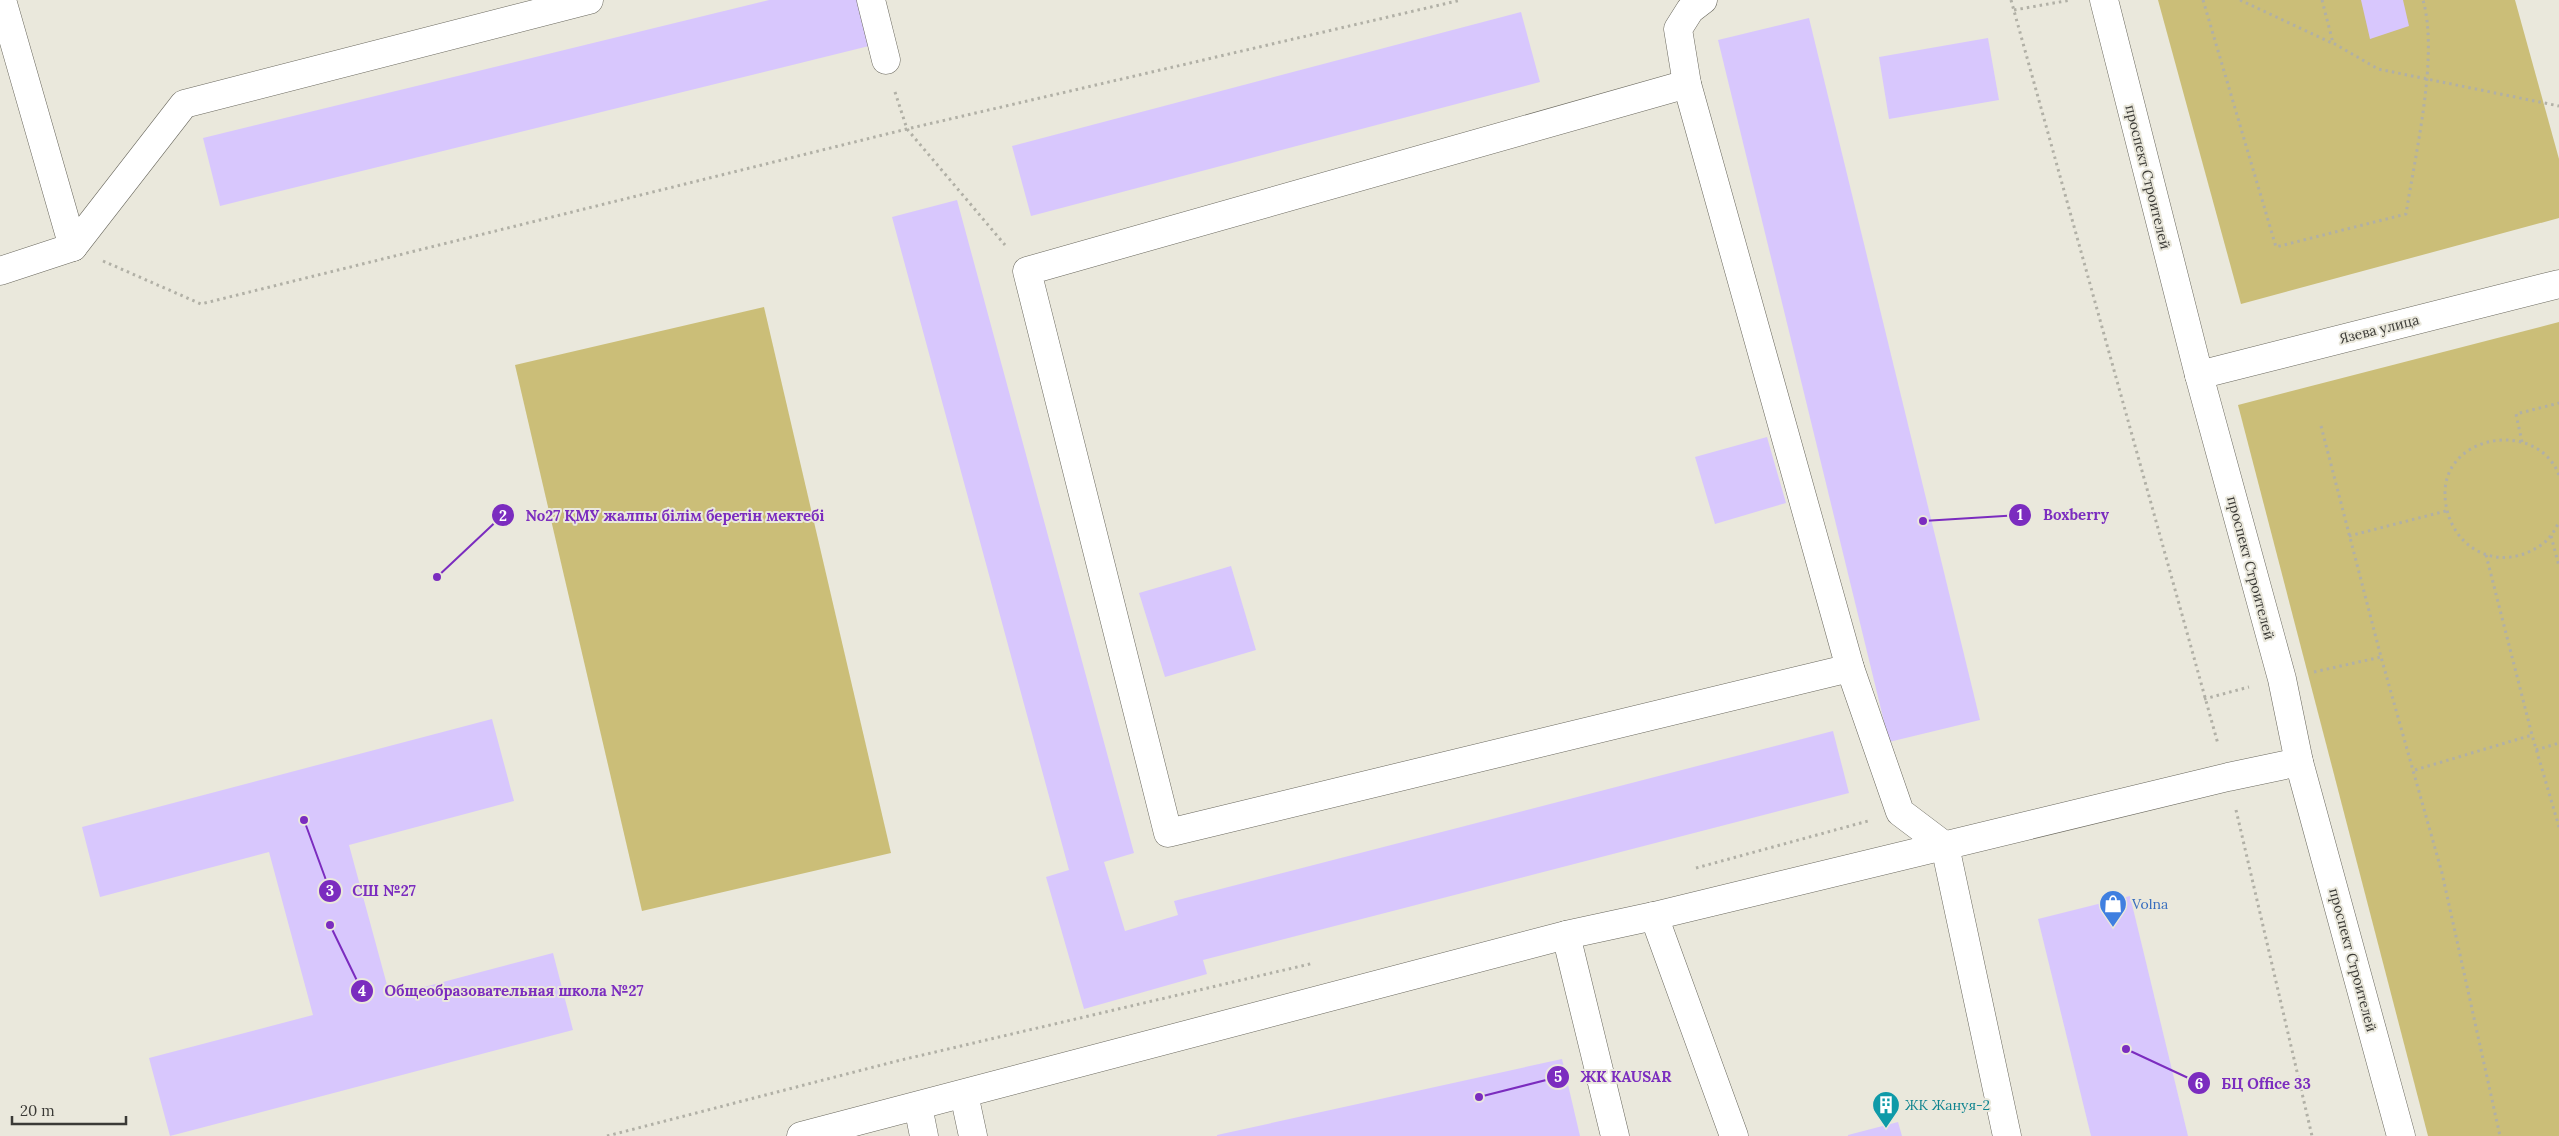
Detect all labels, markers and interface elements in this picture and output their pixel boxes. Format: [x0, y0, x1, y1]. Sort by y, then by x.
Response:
street label: проспект Строителей [2121, 103, 2175, 251]
street label: Язева улица [2337, 310, 2421, 348]
street label: проспект Строителей [2223, 494, 2279, 642]
callout: No27 ҚМУ жалпы білім беретін мектебі [491, 500, 835, 530]
callout: Boxberry [2008, 500, 2119, 530]
text: 1 [2017, 505, 2023, 524]
text: Boxberry [2043, 505, 2110, 524]
text: 2 [499, 506, 507, 525]
text: No27 ҚМУ жалпы білім беретін мектебі [526, 506, 825, 525]
callout: СШ №27 [317, 876, 425, 906]
text: 3 [326, 881, 334, 900]
text: СШ №27 [352, 881, 416, 900]
street label: проспект Строителей [2325, 886, 2381, 1034]
shop icon: Volna [2098, 889, 2128, 928]
place label: Volna [2131, 895, 2168, 913]
callout: Общеобразовательная школа №27 [350, 976, 654, 1006]
text: 4 [358, 981, 366, 1000]
text: Общеобразовательная школа №27 [384, 981, 644, 1000]
callout: ЖК KAUSAR [1545, 1062, 1681, 1092]
text: 5 [1554, 1067, 1562, 1086]
text: ЖК KAUSAR [1581, 1067, 1672, 1086]
callout: БЦ Office 33 [2186, 1068, 2321, 1098]
text: 6 [2195, 1074, 2203, 1093]
text: БЦ Office 33 [2221, 1074, 2311, 1093]
building icon: ЖК Жануя-2 [1871, 1090, 1901, 1129]
scale bar [12, 1094, 126, 1126]
place label: ЖК Жануя-2 [1905, 1096, 1990, 1114]
text: 20 m [20, 1101, 55, 1120]

